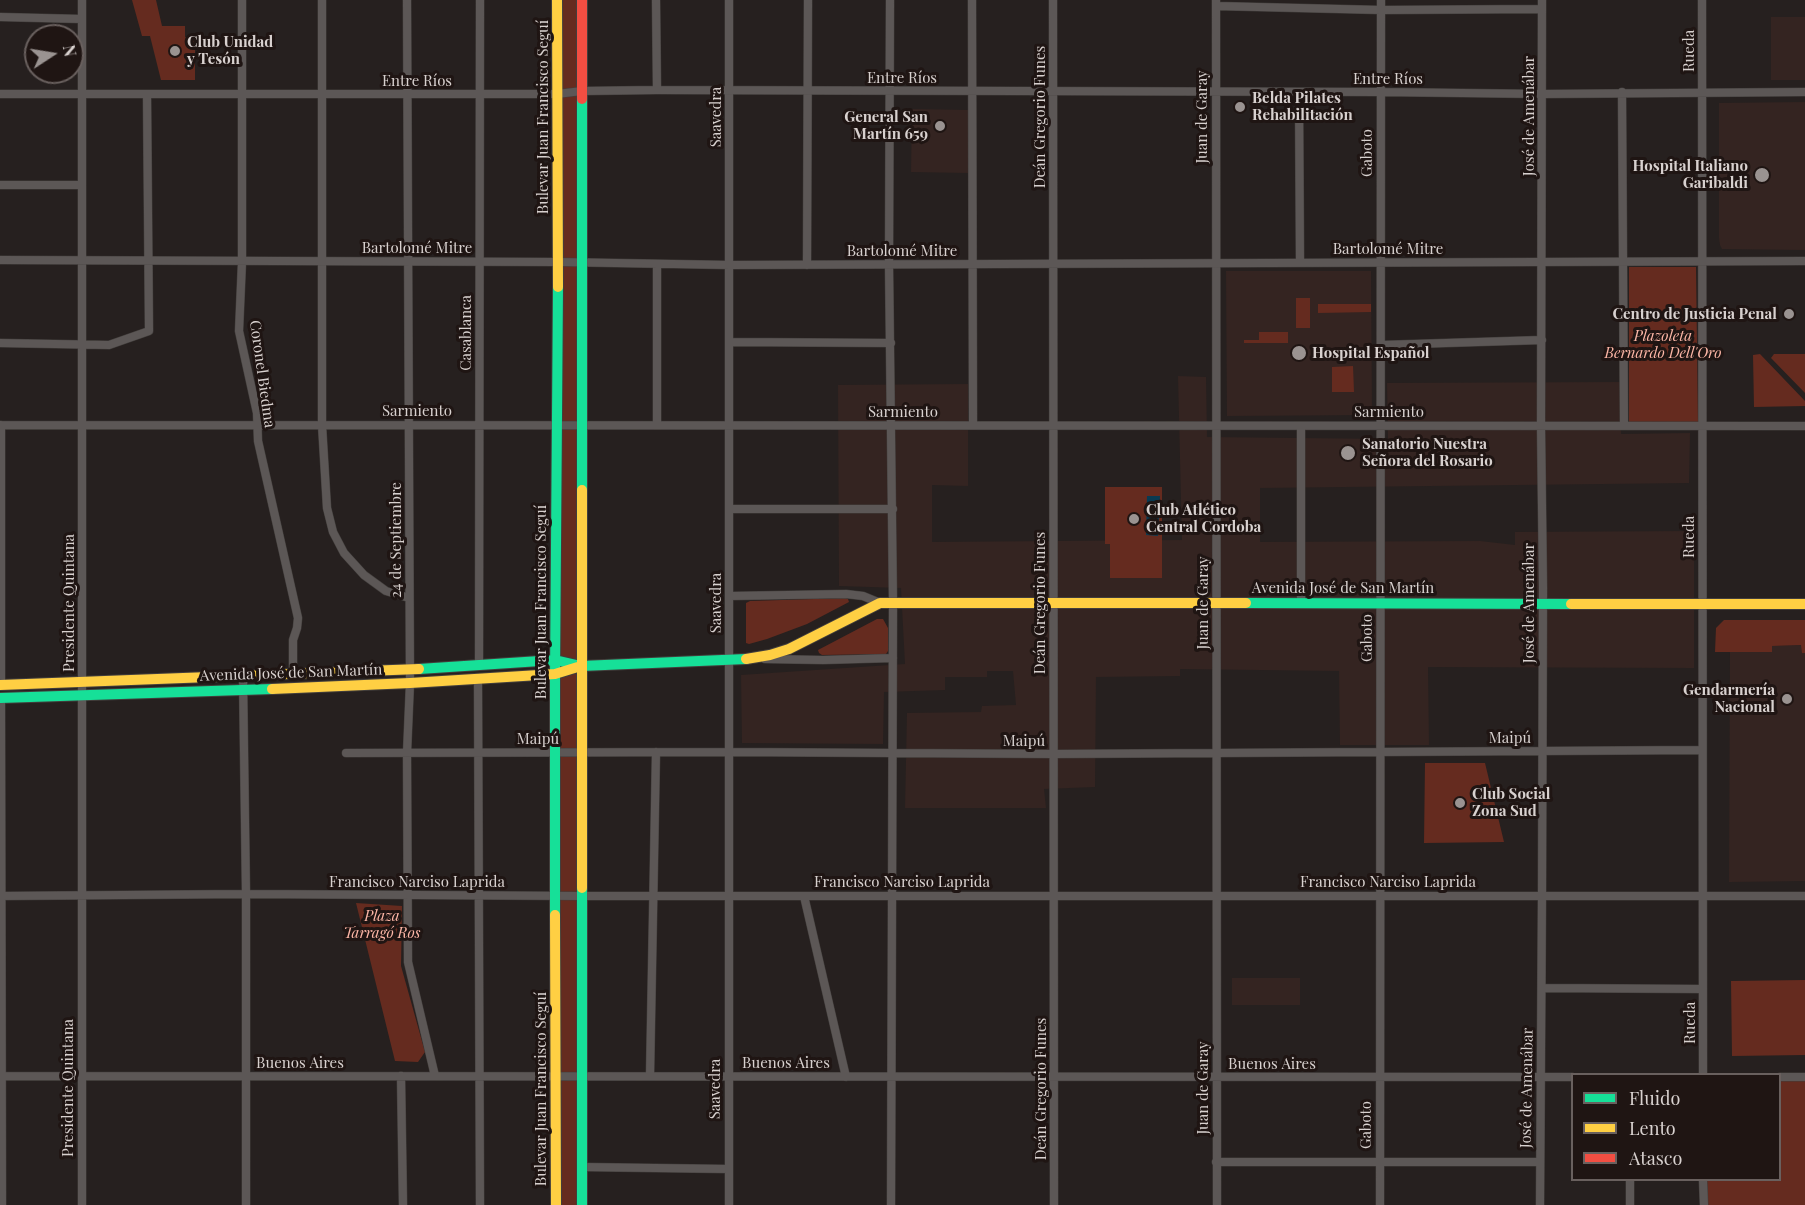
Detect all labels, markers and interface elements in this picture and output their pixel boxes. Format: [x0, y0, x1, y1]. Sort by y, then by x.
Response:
street label: Bulevar Juan Francisco Seguí [534, 20, 552, 214]
north arrow [24, 24, 84, 84]
street label: Rueda [1680, 30, 1698, 72]
place label: Club Unidad y Tesón [187, 33, 273, 68]
text: N [59, 43, 82, 58]
marker: Club Unidad y Tesón [168, 44, 182, 58]
street label: Deán Gregorio Funes [1031, 46, 1049, 188]
street label: José de Amenábar [1520, 56, 1538, 176]
street label: Entre Ríos [867, 69, 937, 87]
street label: Juan de Garay [1193, 70, 1211, 164]
street label: Entre Ríos [1353, 70, 1423, 88]
street label: Entre Ríos [382, 72, 452, 90]
street label: Saavedra [707, 87, 725, 147]
place label: Belda Pilates Rehabilitación [1252, 89, 1353, 124]
marker: Belda Pilates Rehabilitación [1233, 100, 1247, 114]
place label: General San Martín 659 [844, 108, 928, 143]
marker: General San Martín 659 [933, 119, 947, 133]
street label: Gaboto [1358, 129, 1376, 177]
place label: Hospital Italiano Garibaldi [1633, 157, 1748, 192]
marker: Hospital Italiano Garibaldi [1753, 166, 1771, 184]
street label: Bartolomé Mitre [362, 239, 472, 257]
street label: Bartolomé Mitre [1333, 240, 1443, 258]
street label: Bartolomé Mitre [847, 242, 957, 260]
street label: Casablanca [457, 295, 475, 371]
place label: Centro de Justicia Penal [1612, 305, 1777, 323]
marker: Centro de Justicia Penal [1782, 307, 1796, 321]
street label: Coronel Biedma [246, 319, 278, 429]
park label: Plazoleta Bernardo Dell'Oro [1605, 327, 1721, 362]
marker: Hospital Español [1290, 344, 1308, 362]
place label: Hospital Español [1312, 344, 1429, 362]
street label: Sarmiento [382, 402, 452, 420]
street label: Sarmiento [868, 403, 938, 421]
street label: Sarmiento [1354, 403, 1424, 421]
place label: Sanatorio Nuestra Señora del Rosario [1362, 435, 1493, 470]
marker: Sanatorio Nuestra Señora del Rosario [1339, 444, 1357, 462]
street label: 24 de Septiembre [387, 482, 405, 598]
place label: Club Atlético Central Cordoba [1146, 501, 1261, 536]
street label: Bulevar Juan Francisco Seguí [532, 505, 550, 699]
marker: Club Atlético Central Cordoba [1127, 512, 1141, 526]
street label: Rueda [1680, 516, 1698, 558]
street label: Deán Gregorio Funes [1031, 532, 1049, 674]
street label: Presidente Quintana [60, 534, 78, 672]
street label: José de Amenábar [1520, 543, 1538, 663]
street label: Juan de Garay [1194, 556, 1212, 650]
street label: Saavedra [707, 573, 725, 633]
street label: Avenida José de San Martín [1252, 579, 1434, 597]
street label: Gaboto [1358, 614, 1376, 662]
street label: Avenida José de San Martín [200, 661, 382, 685]
place label: Gendarmería Nacional [1683, 681, 1775, 716]
marker: Gendarmería Nacional [1780, 692, 1794, 706]
street label: Maipú [1489, 729, 1531, 747]
street label: Maipú [517, 730, 559, 748]
street label: Maipú [1003, 732, 1045, 750]
place label: Club Social Zona Sud [1472, 785, 1550, 820]
marker: Club Social Zona Sud [1453, 796, 1467, 810]
street label: Francisco Narciso Laprida [329, 873, 505, 891]
street label: Francisco Narciso Laprida [814, 873, 990, 891]
street label: Francisco Narciso Laprida [1300, 873, 1476, 891]
park label: Plaza Tarragó Ros [343, 907, 421, 942]
street label: Bulevar Juan Francisco Seguí [532, 992, 550, 1186]
street label: Rueda [1681, 1002, 1699, 1044]
street label: Deán Gregorio Funes [1032, 1018, 1050, 1160]
street label: Presidente Quintana [59, 1019, 77, 1157]
street label: José de Amenábar [1517, 1028, 1537, 1148]
street label: Juan de Garay [1194, 1041, 1212, 1135]
street label: Buenos Aires [256, 1054, 344, 1072]
street label: Buenos Aires [742, 1054, 830, 1072]
street label: Buenos Aires [1228, 1055, 1316, 1073]
street label: Saavedra [706, 1059, 724, 1119]
legend [1571, 1073, 1781, 1181]
text: Fluido [1629, 1086, 1680, 1110]
street label: Gaboto [1357, 1101, 1375, 1149]
text: Lento [1629, 1116, 1676, 1140]
text: Atasco [1629, 1146, 1682, 1170]

